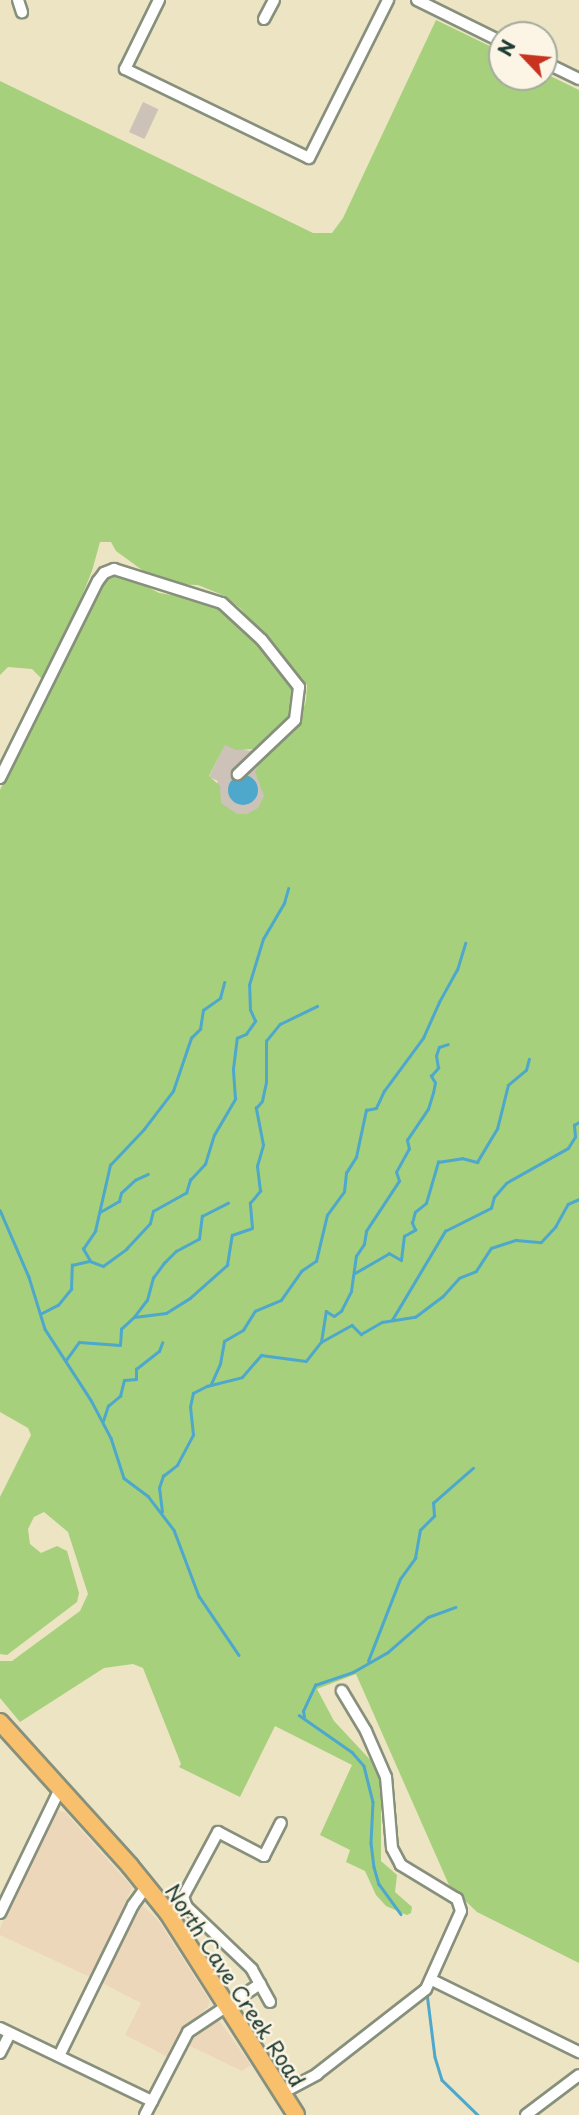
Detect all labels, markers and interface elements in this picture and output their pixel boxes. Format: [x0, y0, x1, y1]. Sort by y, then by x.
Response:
north arrow [488, 21, 558, 91]
text: N [490, 35, 522, 61]
street label: North Cave Creek Road [160, 1877, 312, 2093]

